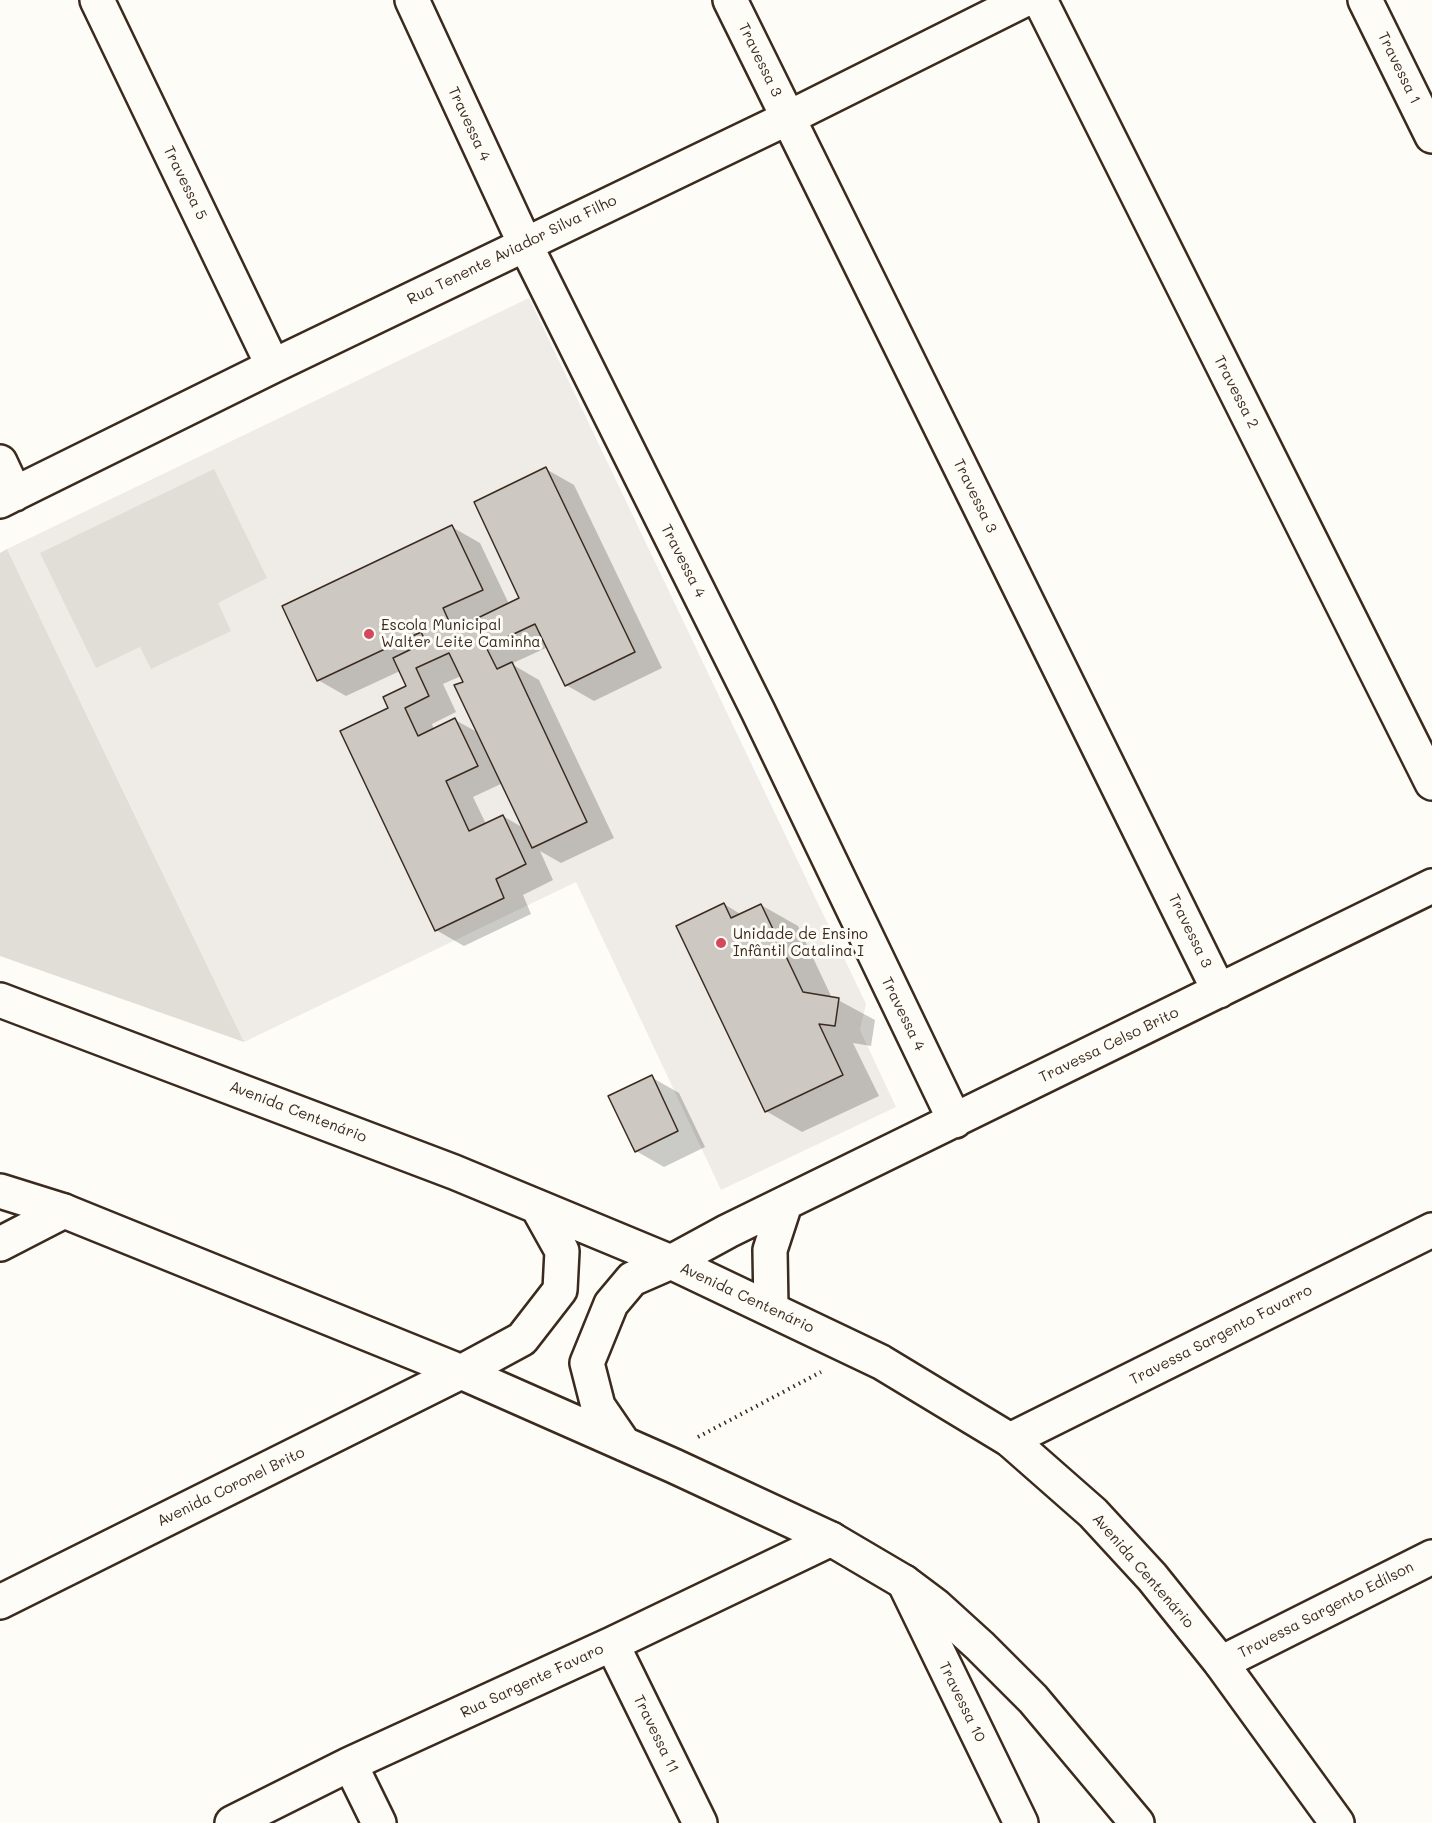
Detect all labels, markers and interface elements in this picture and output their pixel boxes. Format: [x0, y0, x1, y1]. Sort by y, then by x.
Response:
street label: Travessa 3 [734, 20, 786, 100]
street label: Travessa 1 [1374, 29, 1424, 107]
street label: Travessa 4 [444, 84, 494, 164]
street label: Travessa 5 [159, 143, 211, 223]
street label: Rua Tenente Aviador Silva Filho [404, 191, 620, 309]
street label: Travessa 2 [1210, 352, 1262, 432]
street label: Travessa 3 [949, 456, 1001, 536]
street label: Travessa 4 [657, 521, 709, 601]
place label: Escola Municipal Walter Leite Caminha [381, 616, 541, 651]
marker: Escola Municipal Walter Leite Caminha [362, 627, 376, 641]
street label: Travessa 3 [1164, 891, 1216, 971]
place label: Unidade de Ensino Infântil Catalina I [733, 925, 868, 960]
marker: Unidade de Ensino Infântil Catalina I [714, 936, 728, 950]
street label: Travessa 4 [877, 974, 929, 1054]
street label: Travessa Celso Brito [1036, 1003, 1182, 1087]
street label: Avenida Centenário [227, 1078, 369, 1146]
street label: Avenida Centenário [677, 1259, 817, 1337]
street label: Travessa Sargento Favarro [1127, 1281, 1315, 1389]
street label: Avenida Coronel Brito [154, 1443, 308, 1531]
street label: Avenida Centenário [1088, 1510, 1198, 1632]
street label: Travessa Sargento Edílson [1235, 1558, 1417, 1662]
street label: Rua Sargente Favaro [458, 1640, 606, 1722]
street label: Travessa 10 [935, 1659, 989, 1745]
street label: Travessa 11 [629, 1692, 683, 1776]

